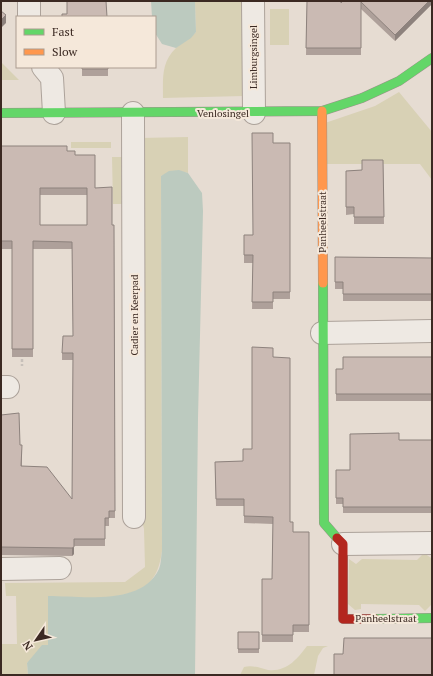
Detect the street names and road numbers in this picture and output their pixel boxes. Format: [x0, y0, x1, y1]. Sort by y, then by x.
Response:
street label: Limburgsingel [247, 25, 260, 89]
street label: Venlosingel [197, 107, 249, 120]
street label: Panheelstraat [316, 191, 329, 253]
street label: Cadier en Keerpad [128, 274, 141, 355]
street label: Panheelstraat [355, 612, 417, 625]

